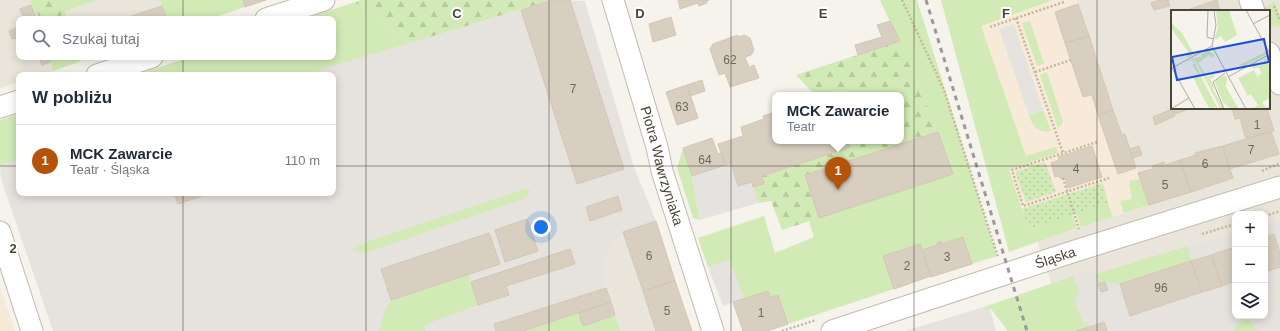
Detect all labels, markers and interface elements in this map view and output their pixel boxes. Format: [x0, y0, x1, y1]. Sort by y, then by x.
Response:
text: C [452, 6, 462, 21]
text: D [635, 6, 645, 21]
text: E [819, 6, 828, 21]
text: F [1002, 6, 1010, 21]
inset map [1171, 10, 1270, 109]
search box [16, 16, 336, 60]
icon: search [30, 27, 52, 49]
text: Szukaj tutaj [62, 30, 140, 47]
house number: 62 [723, 53, 737, 67]
house number: 7 [570, 82, 577, 96]
text: W pobliżu [32, 88, 112, 107]
popup [772, 92, 904, 144]
house number: 63 [675, 100, 689, 114]
text: MCK Zawarcie [787, 102, 889, 119]
street label: Piotra Wawrzyniaka [637, 104, 687, 228]
house number: 1 [1254, 118, 1261, 132]
text: Teatr [787, 119, 816, 134]
house number: 7 [1248, 143, 1255, 157]
text: MCK Zawarcie [70, 145, 173, 162]
text: 1 [41, 153, 49, 168]
text: 110 m [285, 153, 320, 168]
house number: 64 [698, 153, 712, 167]
pin: 1 [825, 157, 851, 190]
house number: 6 [1202, 157, 1209, 171]
text: Teatr · Śląska [70, 162, 149, 177]
house number: 4 [1073, 162, 1080, 176]
house number: 5 [1162, 178, 1169, 192]
map controls [1232, 211, 1268, 319]
button: + [1232, 211, 1268, 247]
your location [531, 217, 551, 237]
text: 2 [9, 241, 17, 256]
street label: Śląska [1032, 243, 1078, 272]
button: − [1232, 247, 1268, 283]
house number: 6 [646, 249, 653, 263]
house number: 3 [944, 250, 951, 264]
house number: 2 [904, 259, 911, 273]
house number: 96 [1154, 281, 1168, 295]
button: layers [1232, 283, 1268, 319]
house number: 5 [664, 304, 671, 318]
house number: 1 [758, 306, 765, 320]

